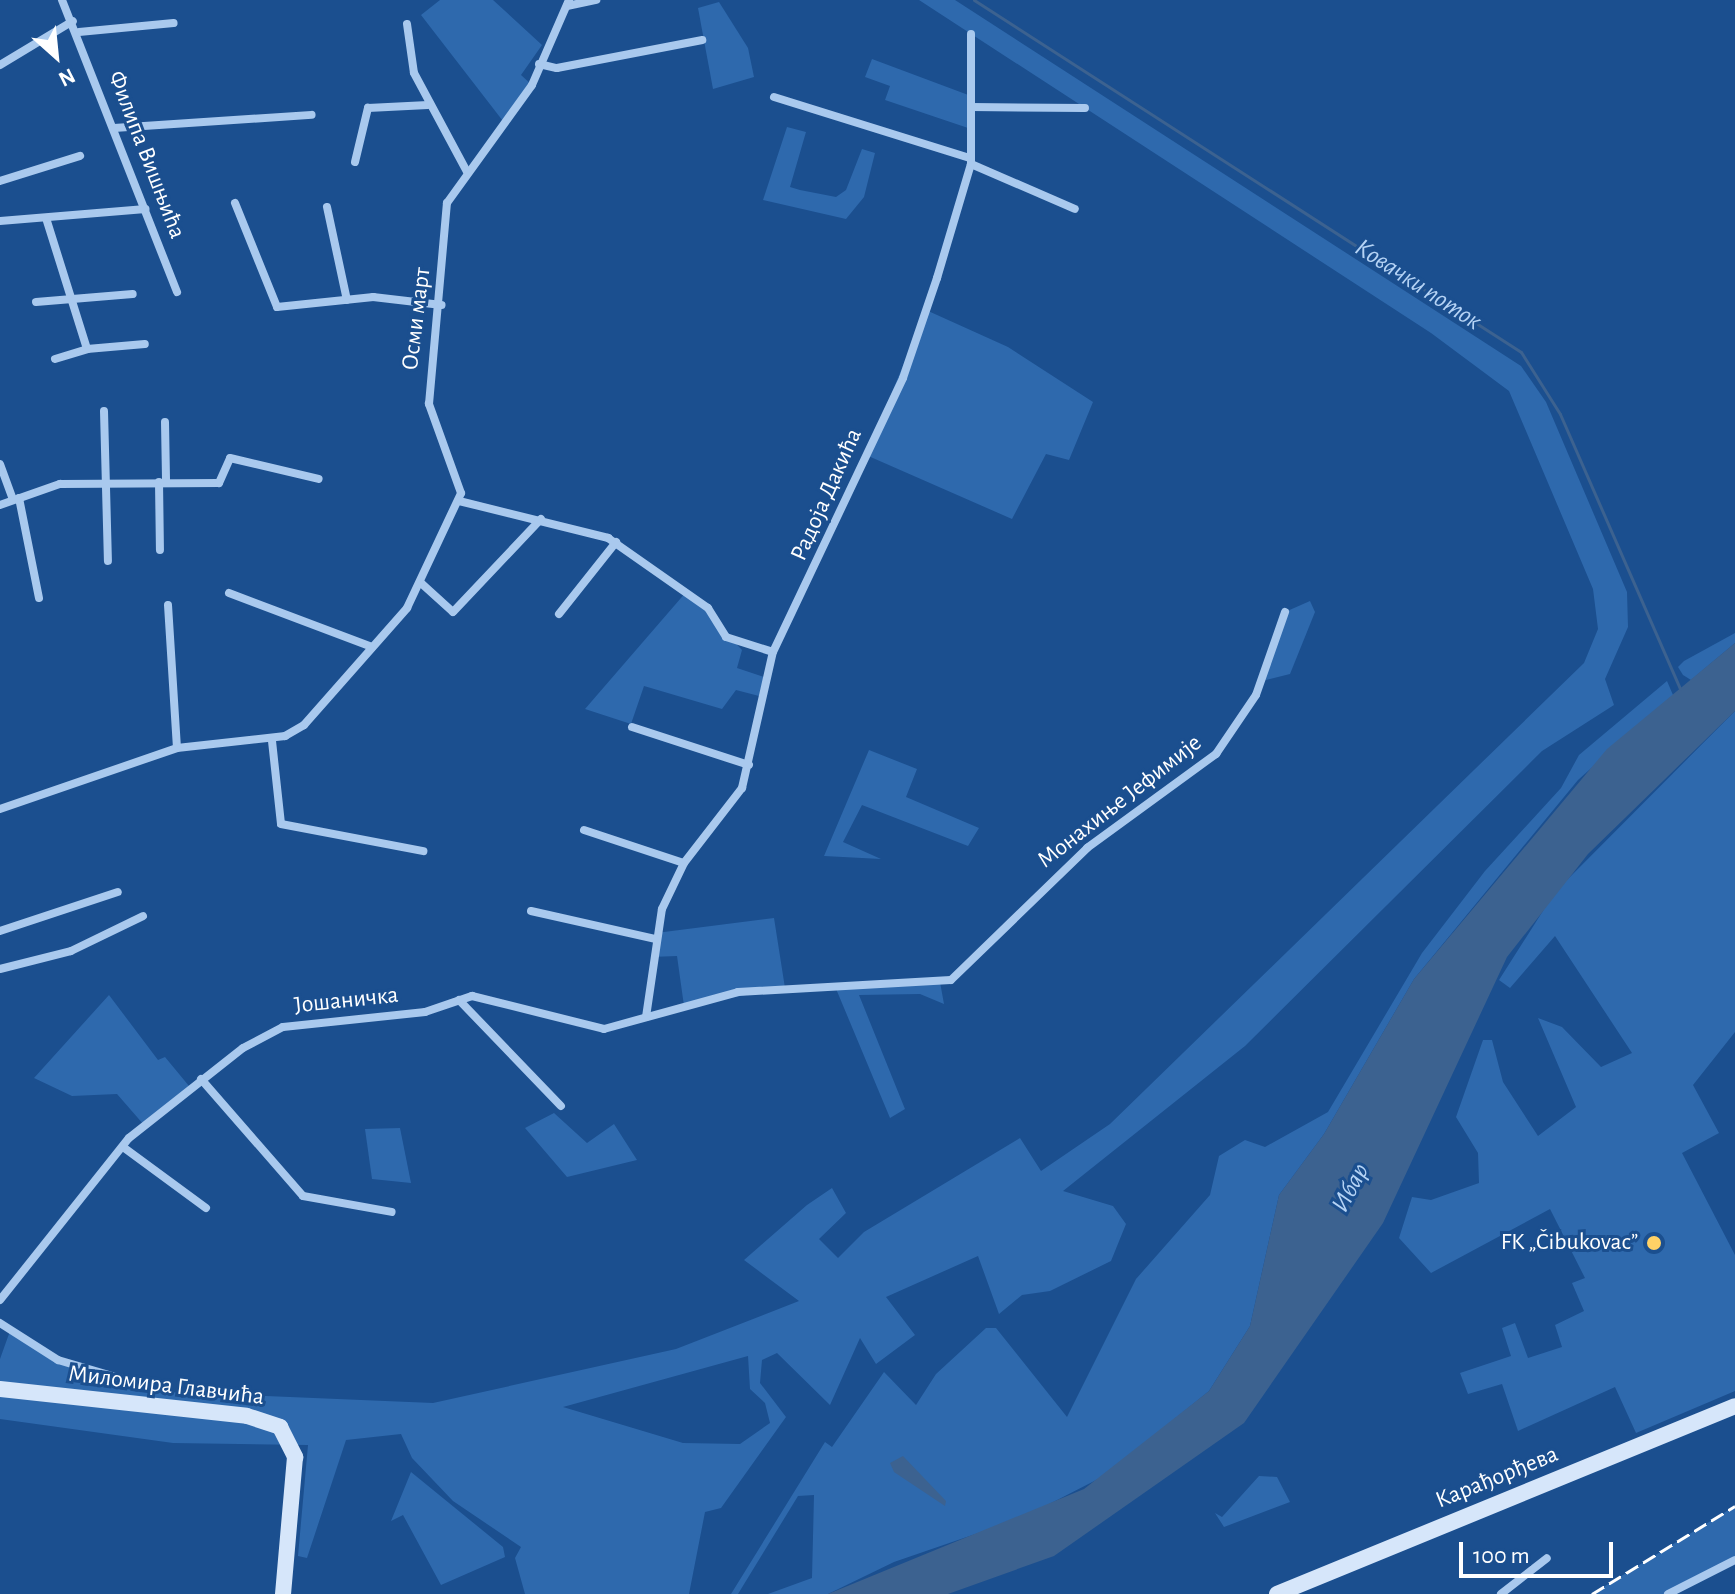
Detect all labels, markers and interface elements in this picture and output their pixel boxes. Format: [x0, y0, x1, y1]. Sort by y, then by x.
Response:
north arrow [16, 16, 96, 96]
text: N [55, 64, 79, 91]
street label: Филипа Вишњића [101, 67, 191, 243]
water label: Ковачки поток [1349, 232, 1487, 338]
street label: Осми март [396, 266, 438, 372]
street label: Радоја Дакића [785, 424, 869, 566]
street label: Монахиње Јефимије [1032, 729, 1208, 875]
street label: Јошаничка [292, 981, 400, 1021]
water label: Ибар [1325, 1158, 1377, 1218]
place label: FK „Čibukovac” [1501, 1229, 1638, 1257]
marker: FK „Čibukovac” [1645, 1234, 1663, 1252]
street label: Миломира Главчића [66, 1360, 266, 1412]
street label: Карађорђева [1432, 1440, 1562, 1516]
scale bar [1463, 1526, 1617, 1576]
text: 100 m [1473, 1544, 1530, 1568]

